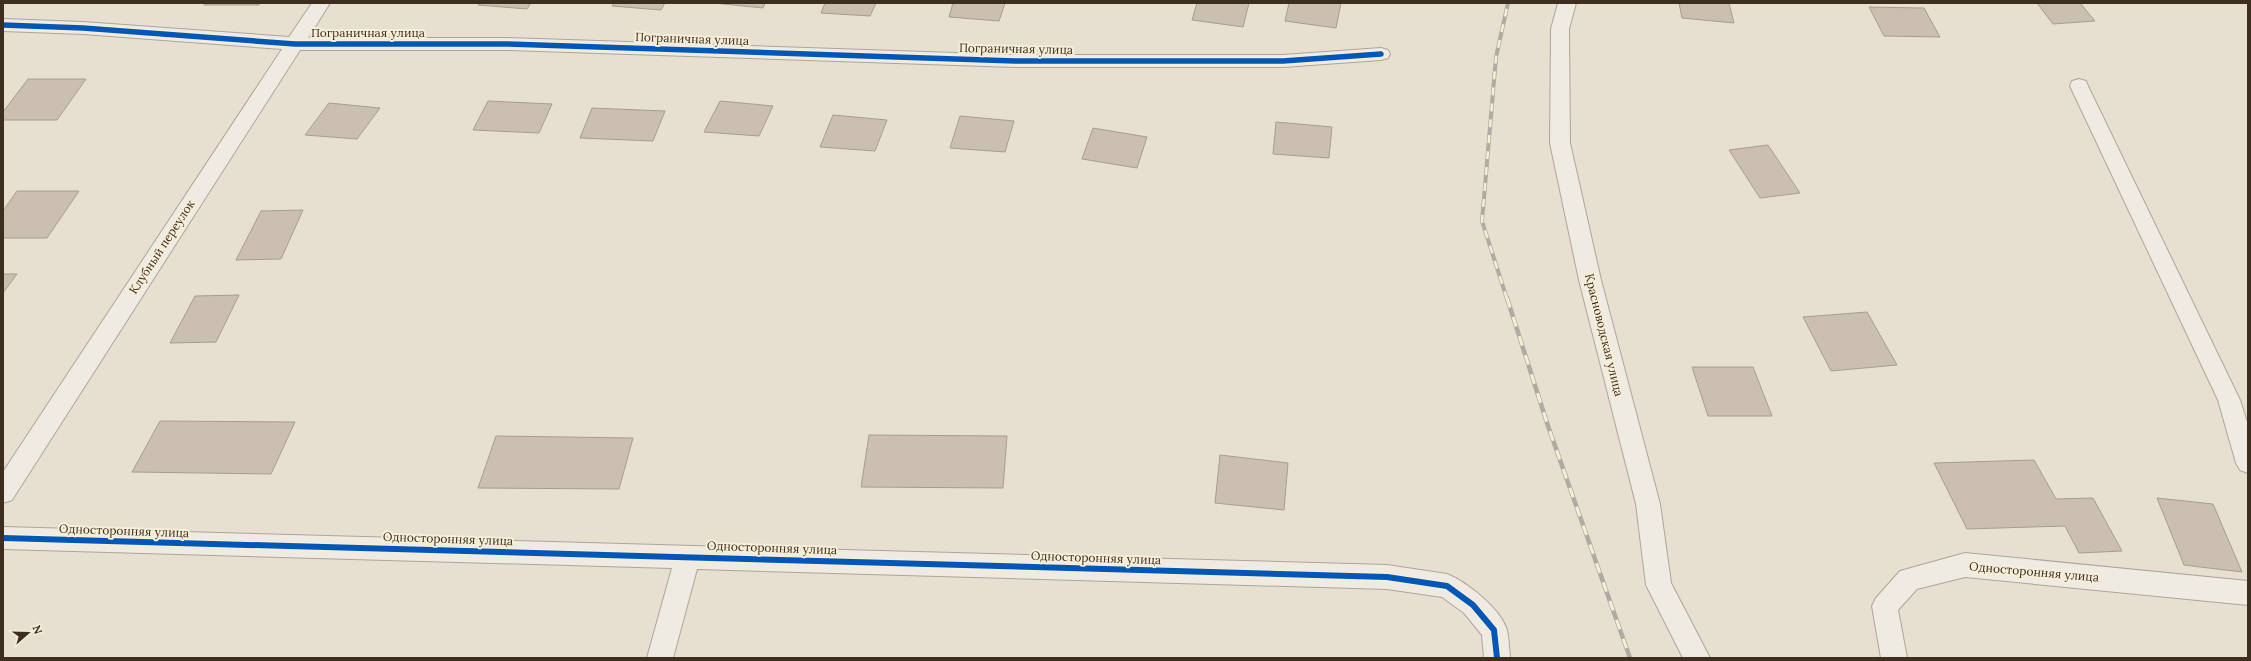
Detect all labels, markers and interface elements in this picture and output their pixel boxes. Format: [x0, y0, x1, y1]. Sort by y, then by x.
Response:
street label: Пограничная улица [311, 25, 425, 40]
street label: Пограничная улица [635, 29, 749, 48]
street label: Пограничная улица [959, 40, 1073, 57]
street label: Клубный переулок [125, 196, 198, 297]
street label: Красноводская улица [1582, 272, 1627, 398]
street label: Односторонняя улица [59, 521, 189, 540]
street label: Односторонняя улица [383, 529, 513, 548]
street label: Односторонняя улица [707, 538, 837, 557]
street label: Односторонняя улица [1031, 548, 1161, 567]
street label: Односторонняя улица [1968, 558, 2100, 585]
north arrow [8, 613, 48, 653]
text: N [29, 623, 46, 636]

